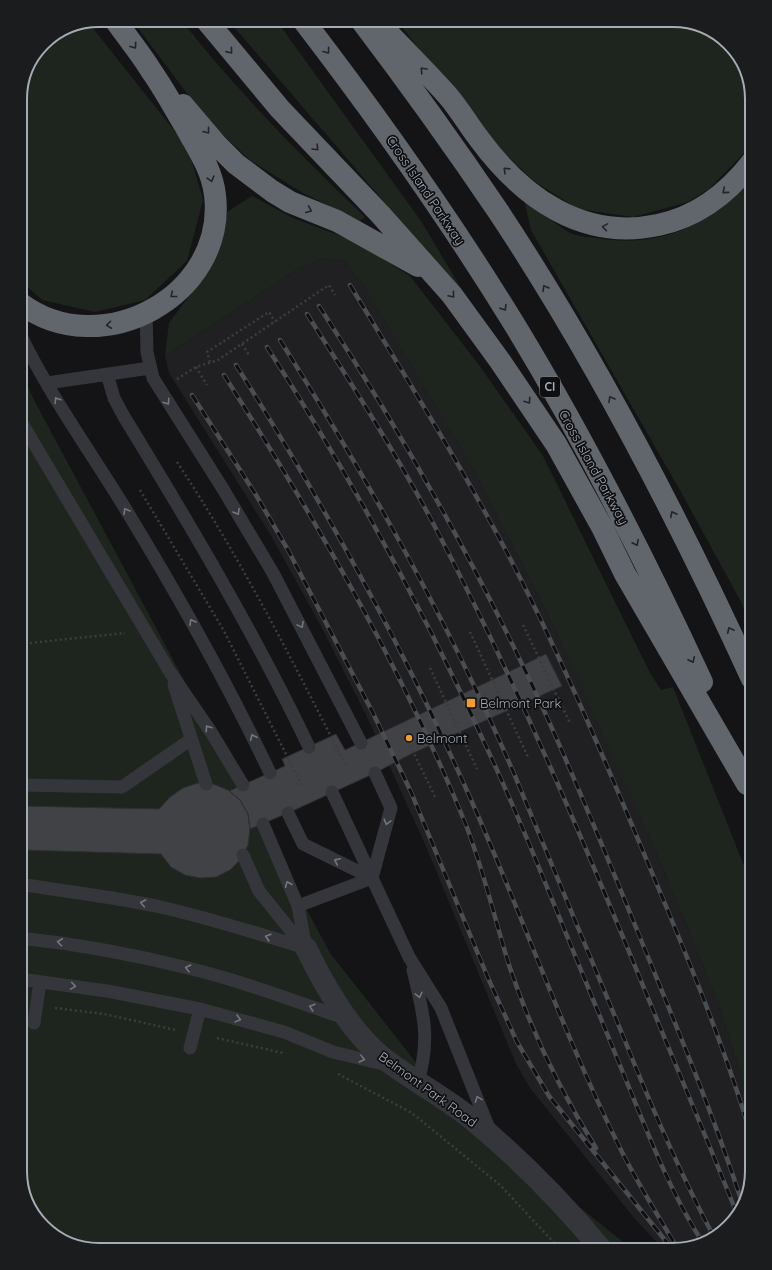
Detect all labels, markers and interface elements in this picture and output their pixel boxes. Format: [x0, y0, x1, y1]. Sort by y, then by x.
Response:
one-way arrow [129, 41, 136, 48]
one-way arrow [226, 46, 233, 53]
one-way arrow [322, 47, 330, 54]
one-way arrow [420, 67, 428, 75]
one-way arrow [202, 127, 209, 134]
street label: Cross Island Parkway [383, 132, 469, 248]
one-way arrow [311, 143, 319, 151]
one-way arrow [503, 167, 511, 175]
one-way arrow [206, 175, 215, 182]
one-way arrow [723, 186, 730, 193]
one-way arrow [305, 205, 312, 213]
one-way arrow [602, 223, 608, 232]
one-way arrow [542, 285, 549, 292]
one-way arrow [171, 291, 178, 298]
one-way arrow [447, 291, 454, 298]
one-way arrow [499, 304, 506, 311]
one-way arrow [106, 320, 112, 329]
road number: CI [540, 377, 560, 397]
one-way arrow [523, 396, 530, 403]
one-way arrow [609, 396, 616, 403]
one-way arrow [55, 397, 62, 404]
one-way arrow [162, 398, 169, 405]
street label: Cross Island Parkway [556, 407, 632, 527]
one-way arrow [124, 508, 131, 515]
one-way arrow [232, 508, 239, 515]
one-way arrow [670, 510, 678, 518]
one-way arrow [631, 539, 638, 547]
one-way arrow [190, 619, 197, 627]
one-way arrow [297, 621, 304, 628]
one-way arrow [727, 627, 735, 635]
one-way arrow [687, 656, 695, 664]
place label: Belmont Park [480, 695, 562, 711]
marker: Belmont Park [465, 697, 477, 709]
one-way arrow [205, 725, 213, 732]
place label: Belmont [417, 730, 467, 746]
marker: Belmont [404, 733, 414, 743]
one-way arrow [250, 734, 258, 742]
one-way arrow [383, 819, 392, 826]
one-way arrow [334, 858, 341, 866]
one-way arrow [285, 881, 293, 888]
one-way arrow [140, 900, 146, 908]
one-way arrow [265, 933, 272, 942]
one-way arrow [57, 938, 64, 947]
one-way arrow [185, 964, 192, 973]
one-way arrow [69, 981, 76, 990]
one-way arrow [414, 991, 423, 998]
one-way arrow [308, 1003, 315, 1012]
one-way arrow [235, 1015, 241, 1023]
street label: Belmont Park Road [376, 1048, 480, 1130]
one-way arrow [358, 1054, 365, 1063]
one-way arrow [475, 1096, 483, 1103]

